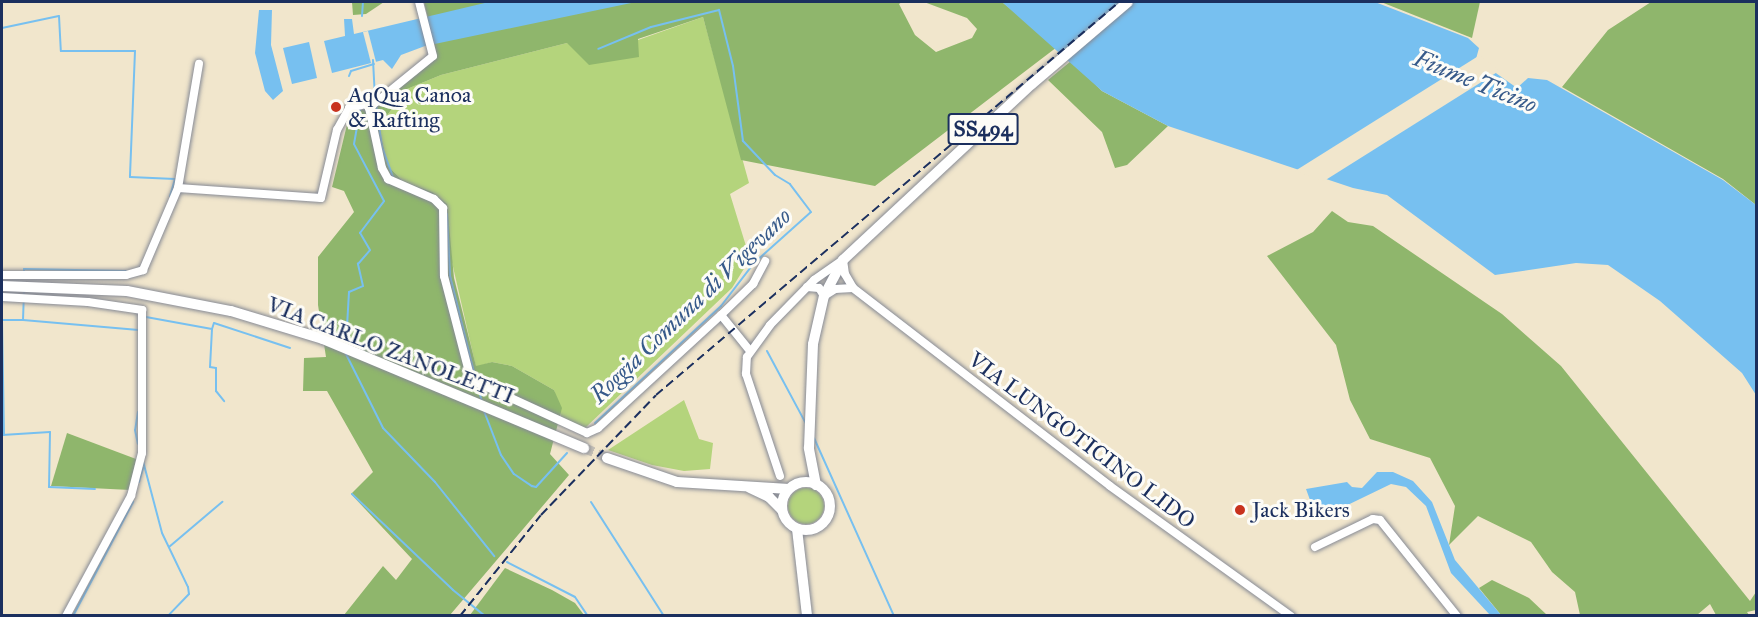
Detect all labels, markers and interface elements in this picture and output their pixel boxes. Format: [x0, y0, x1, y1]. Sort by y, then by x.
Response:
water label: Fiume Ticino [1409, 44, 1541, 120]
place label: AqQua Canoa & Rafting [348, 81, 471, 132]
marker: AqQua Canoa & Rafting [329, 100, 343, 114]
road number: SS494 [947, 111, 1019, 147]
water label: Roggia Comuna di Vigevano [584, 202, 798, 410]
street label: VIA CARLO ZANOLETTI [264, 291, 518, 409]
street label: VIA LUNGOTICINO LIDO [963, 346, 1201, 534]
place label: Jack Bikers [1252, 497, 1350, 523]
marker: Jack Bikers [1233, 503, 1247, 517]

